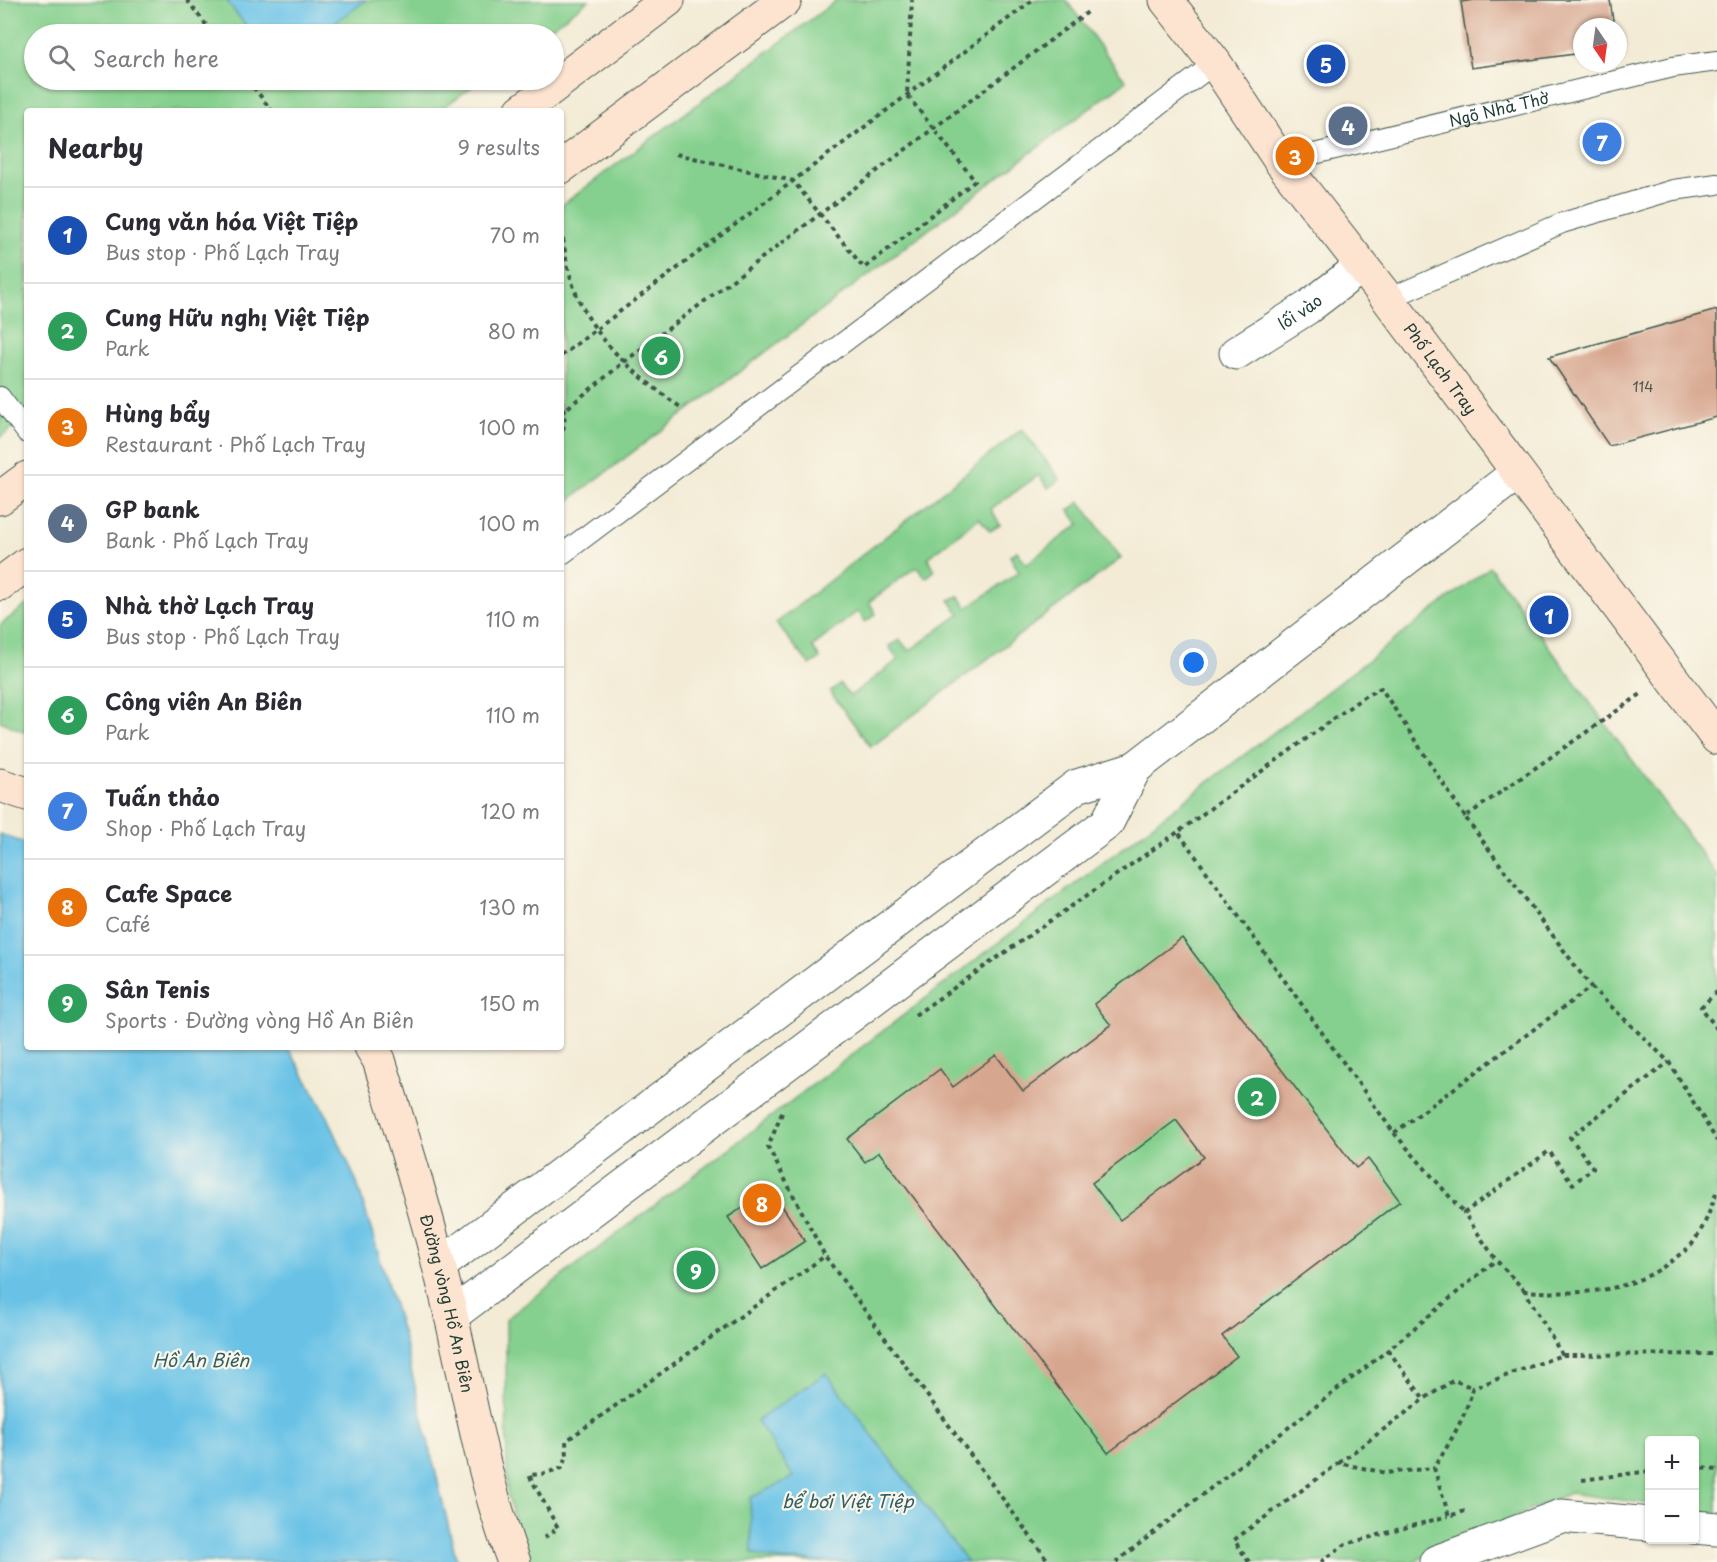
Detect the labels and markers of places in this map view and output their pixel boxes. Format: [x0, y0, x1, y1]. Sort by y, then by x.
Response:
pin: 5 [1306, 42, 1346, 86]
pin: 4 [1328, 104, 1368, 148]
pin: 7 [1582, 120, 1622, 164]
pin: 3 [1276, 134, 1314, 178]
pin: 6 [642, 334, 680, 378]
pin: 1 [1530, 592, 1568, 638]
pin: 2 [1238, 1074, 1276, 1120]
pin: 8 [742, 1180, 782, 1226]
pin: 9 [676, 1248, 716, 1292]

